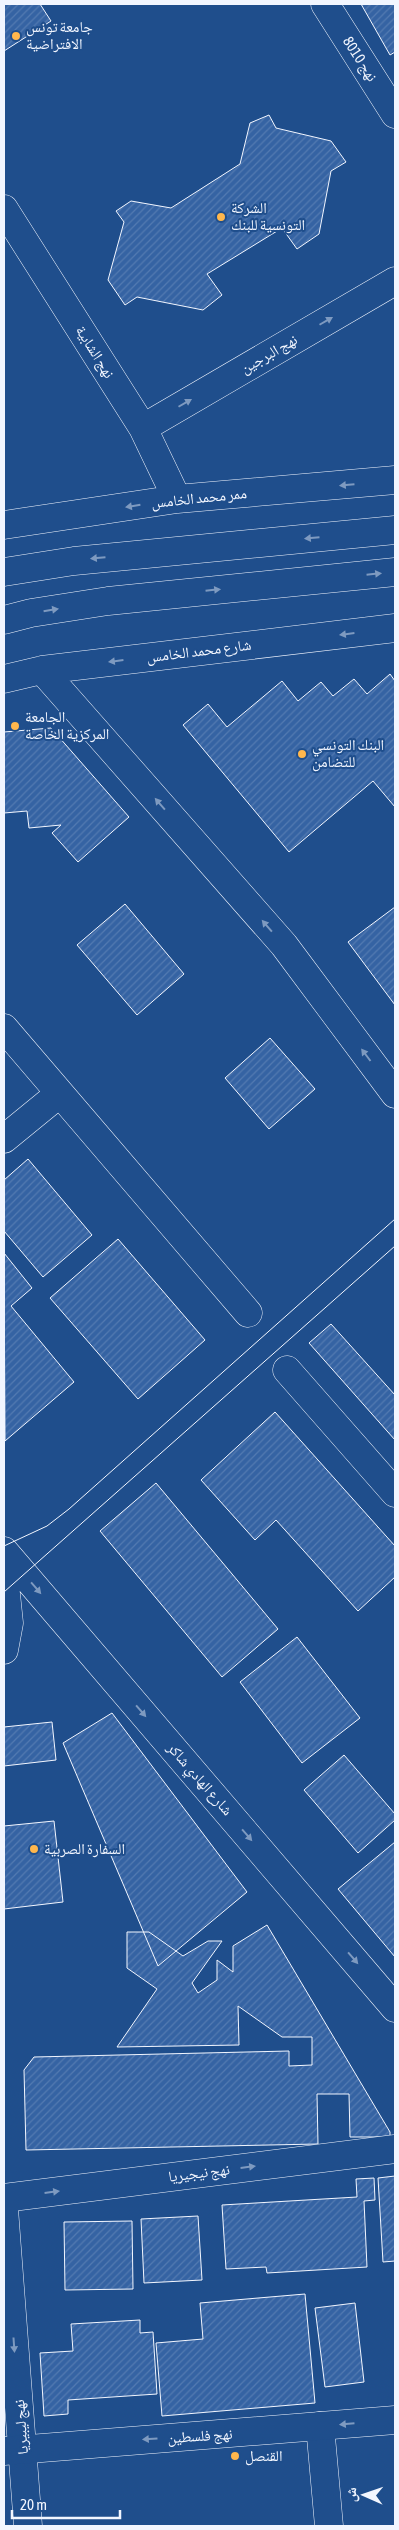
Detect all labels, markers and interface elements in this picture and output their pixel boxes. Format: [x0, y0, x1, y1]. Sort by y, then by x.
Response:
place label: جامعة تونس الافتراضية [26, 18, 93, 53]
marker: جامعة تونس الافتراضية [10, 30, 22, 42]
street label: نهج 8010 [338, 33, 381, 85]
place label: الشركة التونسية للبنك [231, 199, 305, 234]
marker: الشركة التونسية للبنك [215, 211, 227, 223]
one-way arrow [319, 317, 332, 326]
street label: نهج الشابية [71, 322, 118, 382]
street label: نهج البرجين [237, 331, 301, 378]
one-way arrow [178, 399, 193, 407]
one-way arrow [338, 481, 354, 489]
street label: ممر محمد الخامس [150, 484, 248, 513]
one-way arrow [124, 502, 140, 510]
one-way arrow [304, 534, 320, 542]
one-way arrow [90, 555, 106, 563]
one-way arrow [367, 570, 383, 578]
one-way arrow [205, 586, 221, 594]
one-way arrow [44, 605, 60, 613]
one-way arrow [339, 630, 355, 638]
street label: شارع محمد الخامس [146, 636, 253, 667]
one-way arrow [108, 657, 124, 665]
place label: الجامعة المركزية الخاصة [25, 708, 109, 743]
marker: الجامعة المركزية الخاصة [9, 720, 21, 732]
place label: البنك التونسي للتضامن [312, 736, 384, 772]
marker: البنك التونسي للتضامن [296, 748, 308, 760]
one-way arrow [154, 799, 166, 811]
one-way arrow [262, 920, 273, 933]
one-way arrow [361, 1048, 371, 1062]
one-way arrow [30, 1581, 41, 1594]
one-way arrow [136, 1705, 147, 1718]
street label: شارع الهادي شاكر [161, 1738, 236, 1821]
one-way arrow [241, 1828, 253, 1840]
place label: السفارة الصربية [44, 1840, 125, 1858]
marker: السفارة الصربية [28, 1843, 40, 1855]
one-way arrow [347, 1952, 358, 1965]
street label: نهج نيجيريا [167, 2160, 231, 2187]
one-way arrow [240, 2163, 256, 2171]
one-way arrow [44, 2188, 60, 2196]
one-way arrow [11, 2337, 19, 2353]
street label: نهج ليبيريا [10, 2399, 33, 2455]
one-way arrow [338, 2420, 354, 2428]
street label: نهج فلسطين [167, 2425, 233, 2448]
one-way arrow [142, 2436, 158, 2444]
place label: القنصل [245, 2447, 282, 2466]
marker: القنصل [229, 2450, 241, 2462]
north arrow [339, 2470, 389, 2520]
text: ش [343, 2487, 360, 2502]
scale bar [12, 2488, 120, 2520]
text: 20 m [20, 2496, 47, 2513]

